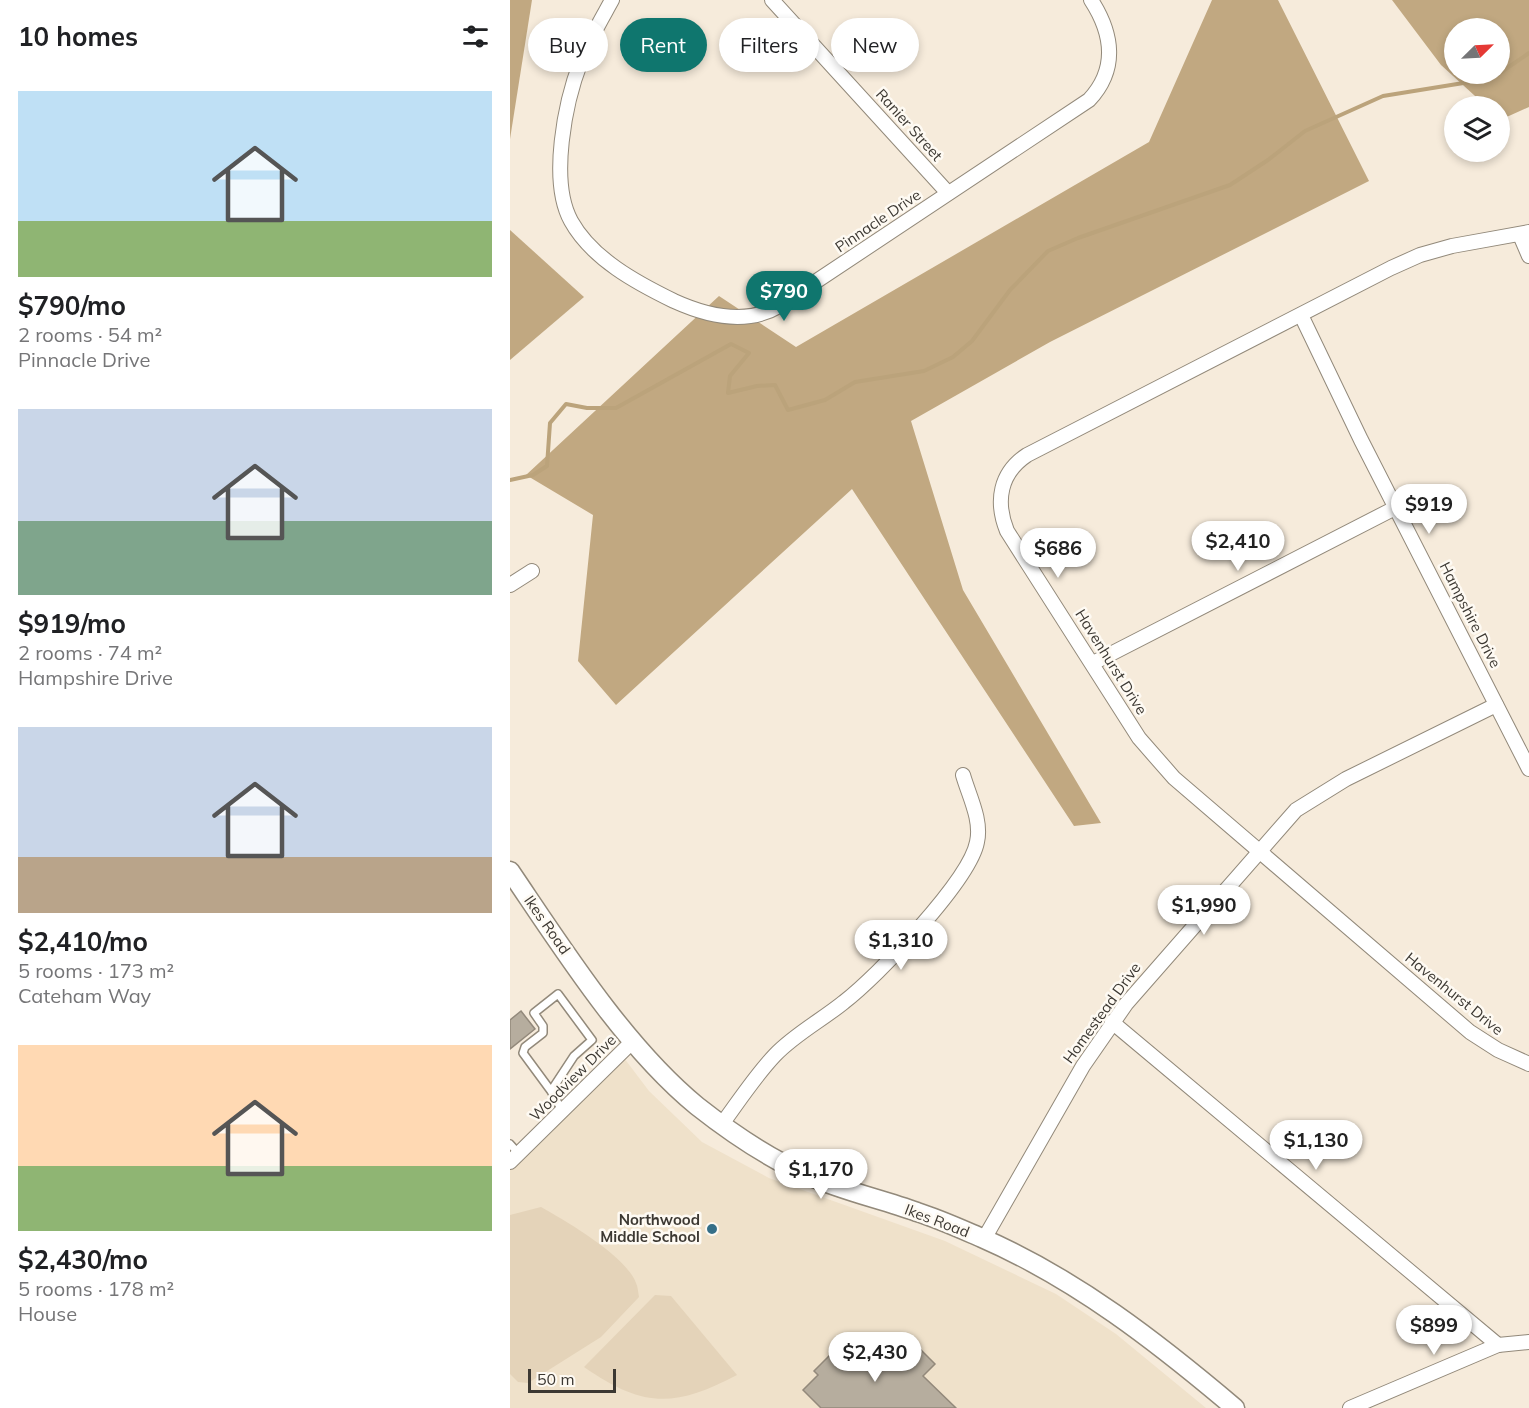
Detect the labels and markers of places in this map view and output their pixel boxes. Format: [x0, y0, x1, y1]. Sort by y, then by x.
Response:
pin: $790 [748, 271, 820, 322]
pin: $919 [1393, 484, 1465, 535]
pin: $2,410 [1189, 521, 1287, 572]
pin: $686 [1022, 528, 1094, 579]
pin: $1,990 [1155, 885, 1253, 936]
pin: $1,310 [852, 920, 950, 971]
pin: $1,130 [1267, 1120, 1365, 1171]
pin: $1,170 [772, 1149, 870, 1200]
place label: Northwood Middle School [600, 1210, 700, 1246]
marker: Northwood Middle School [705, 1222, 719, 1236]
pin: $899 [1398, 1305, 1470, 1356]
pin: $2,430 [826, 1332, 924, 1383]

